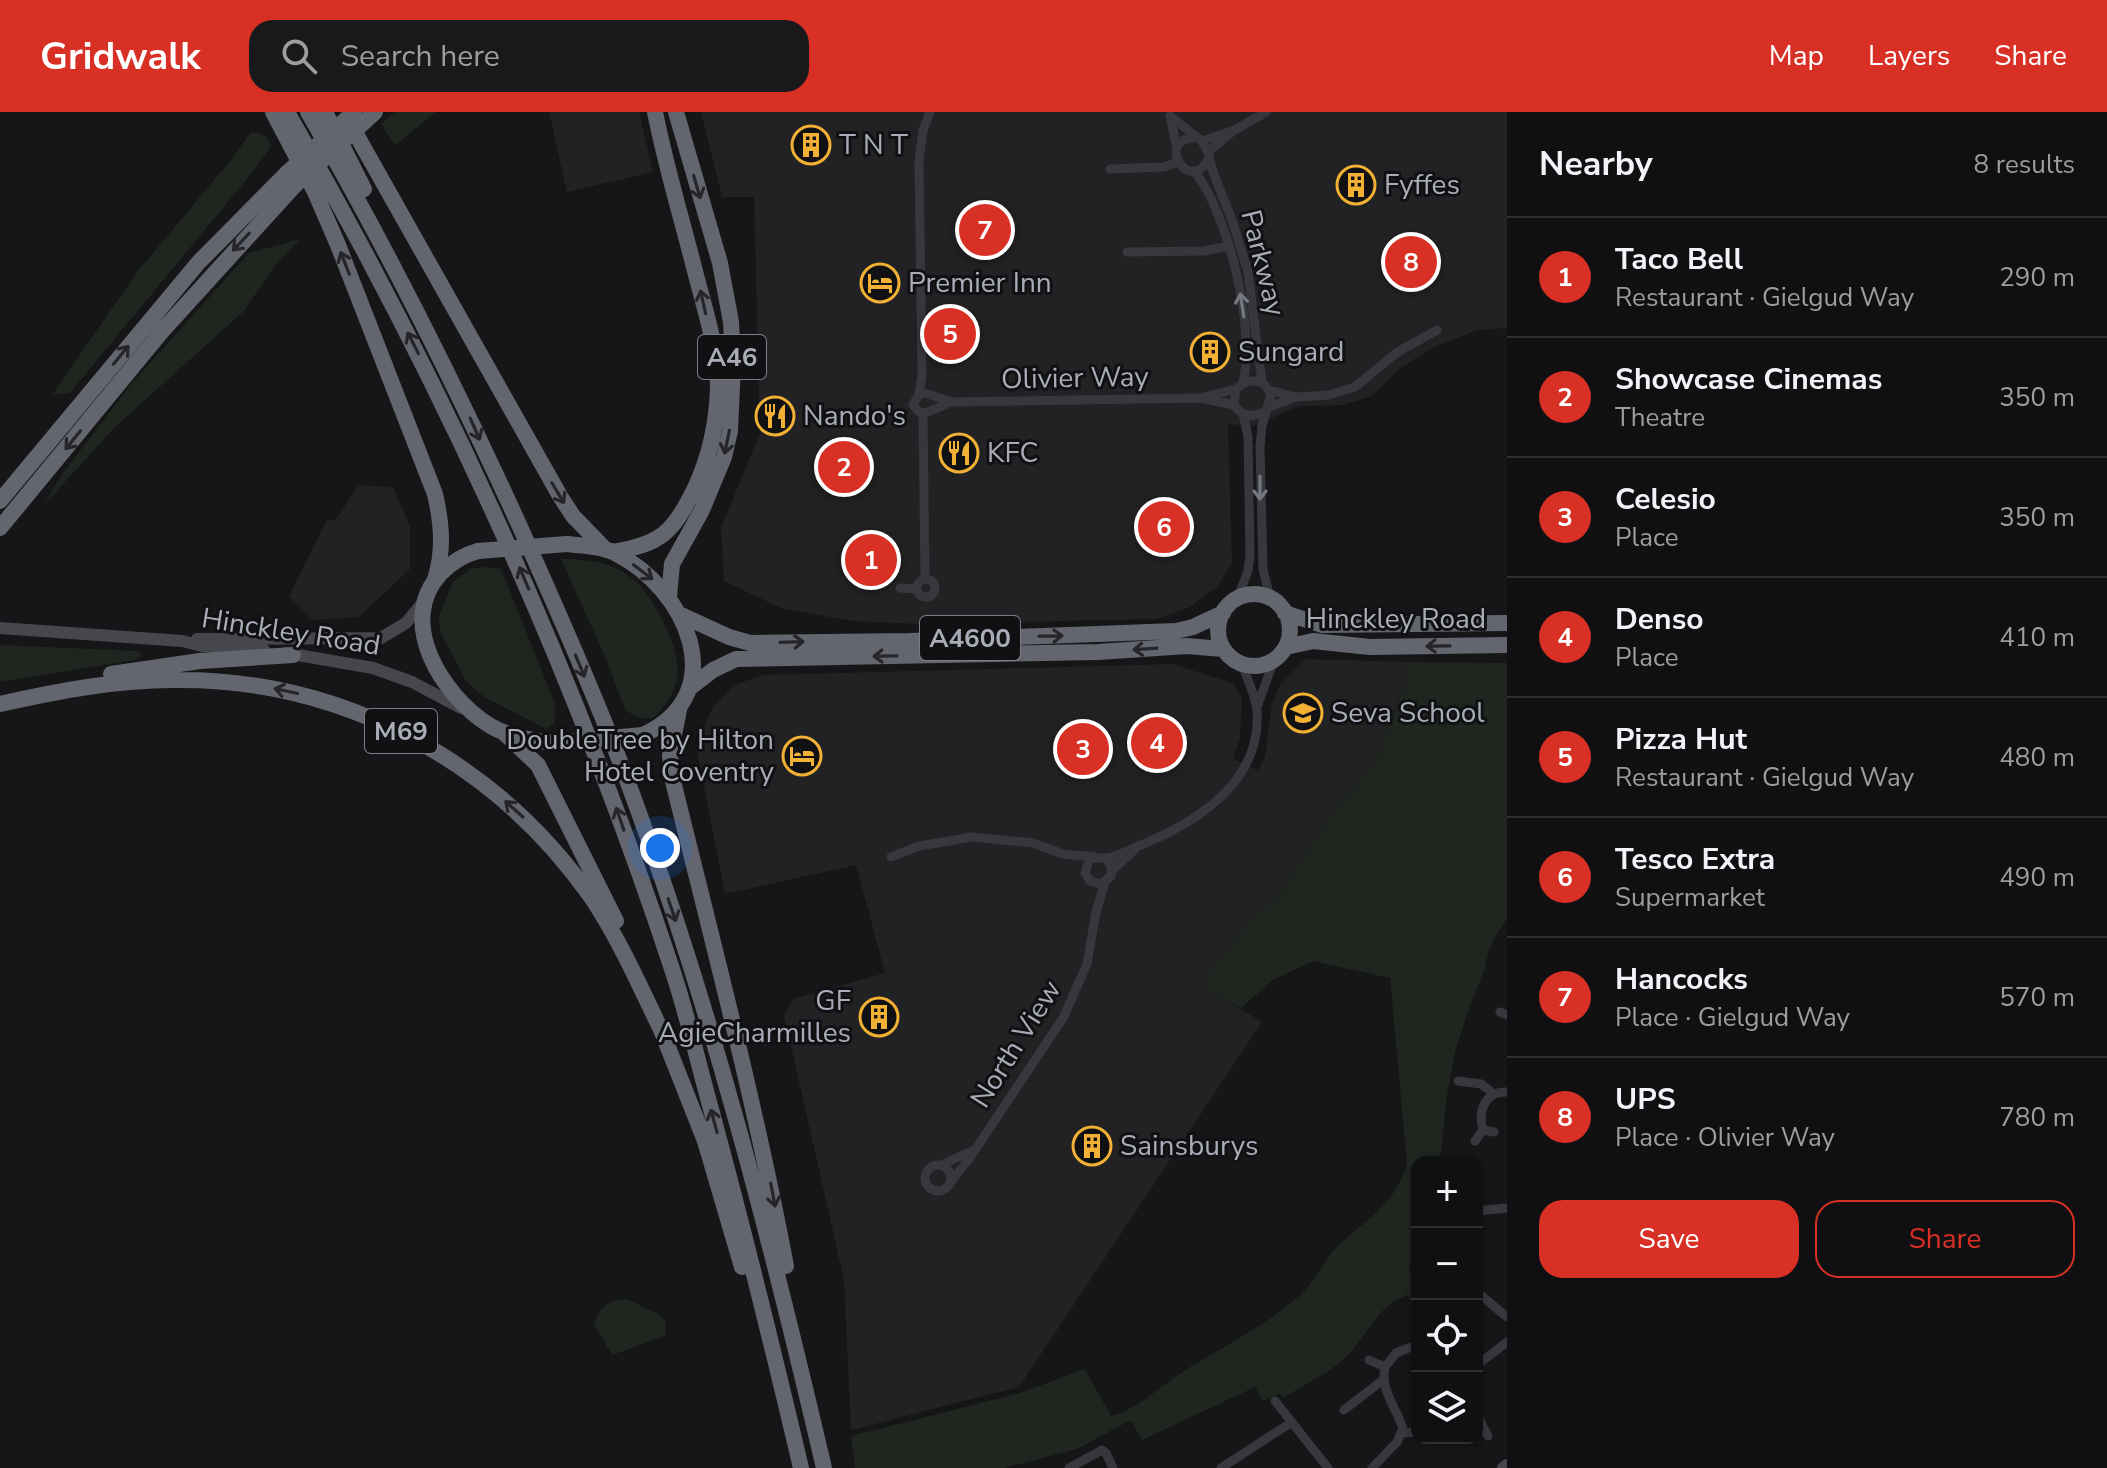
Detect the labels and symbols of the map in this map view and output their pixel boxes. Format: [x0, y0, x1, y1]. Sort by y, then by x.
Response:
building icon: T N T [790, 124, 832, 166]
place label: T N T [839, 126, 908, 164]
building icon: Fyffes [1335, 164, 1377, 206]
place label: Fyffes [1384, 166, 1460, 204]
one-way arrow [690, 174, 705, 200]
pin: 7 [959, 200, 1011, 260]
street label: Parkway [1232, 206, 1295, 320]
one-way arrow [232, 232, 251, 251]
pin: 8 [1385, 232, 1437, 292]
one-way arrow [337, 251, 351, 276]
hotel icon: Premier Inn [859, 262, 901, 304]
place label: Premier Inn [908, 264, 1052, 302]
one-way arrow [695, 289, 710, 315]
one-way arrow [1234, 292, 1249, 318]
pin: 5 [924, 304, 976, 364]
one-way arrow [405, 331, 420, 355]
building icon: Sungard [1189, 331, 1231, 373]
place label: Sungard [1238, 333, 1344, 371]
road number: A46 [698, 335, 766, 379]
one-way arrow [112, 345, 130, 366]
street label: Olivier Way [1001, 358, 1150, 398]
restaurant icon: Nando's [754, 395, 796, 437]
place label: Nando's [803, 397, 906, 435]
one-way arrow [469, 416, 484, 440]
one-way arrow [64, 429, 82, 450]
one-way arrow [719, 429, 734, 455]
restaurant icon: KFC [938, 432, 980, 474]
place label: KFC [987, 434, 1038, 472]
pin: 2 [818, 437, 870, 497]
one-way arrow [1252, 474, 1268, 501]
one-way arrow [551, 480, 566, 504]
pin: 6 [1138, 497, 1190, 557]
pin: 1 [845, 530, 897, 590]
one-way arrow [632, 563, 653, 580]
one-way arrow [516, 566, 531, 591]
street label: Hinckley Road [199, 599, 383, 665]
street label: Hinckley Road [1306, 600, 1486, 638]
road number: A4600 [920, 616, 1020, 660]
one-way arrow [1037, 628, 1064, 644]
one-way arrow [778, 635, 805, 650]
one-way arrow [1425, 639, 1452, 654]
one-way arrow [1132, 642, 1159, 657]
one-way arrow [872, 648, 899, 664]
one-way arrow [574, 653, 589, 678]
one-way arrow [274, 683, 299, 698]
school or university icon: Seva School [1282, 692, 1324, 734]
place label: Seva School [1331, 694, 1485, 732]
road number: M69 [365, 709, 437, 753]
pin: 4 [1131, 713, 1183, 773]
pin: 3 [1057, 719, 1109, 779]
place label: DoubleTree by Hilton Hotel Coventry [506, 721, 775, 791]
hotel icon: DoubleTree by Hilton Hotel Coventry [781, 735, 823, 777]
one-way arrow [505, 801, 525, 819]
one-way arrow [612, 808, 626, 832]
your location [640, 828, 680, 868]
one-way arrow [665, 897, 680, 922]
street label: North View [962, 973, 1070, 1115]
place label: GF AgieCharmilles [658, 982, 851, 1052]
building icon: GF AgieCharmilles [858, 996, 900, 1038]
one-way arrow [705, 1108, 720, 1134]
building icon: Sainsburys [1071, 1125, 1113, 1167]
place label: Sainsburys [1120, 1127, 1258, 1165]
one-way arrow [766, 1182, 781, 1208]

